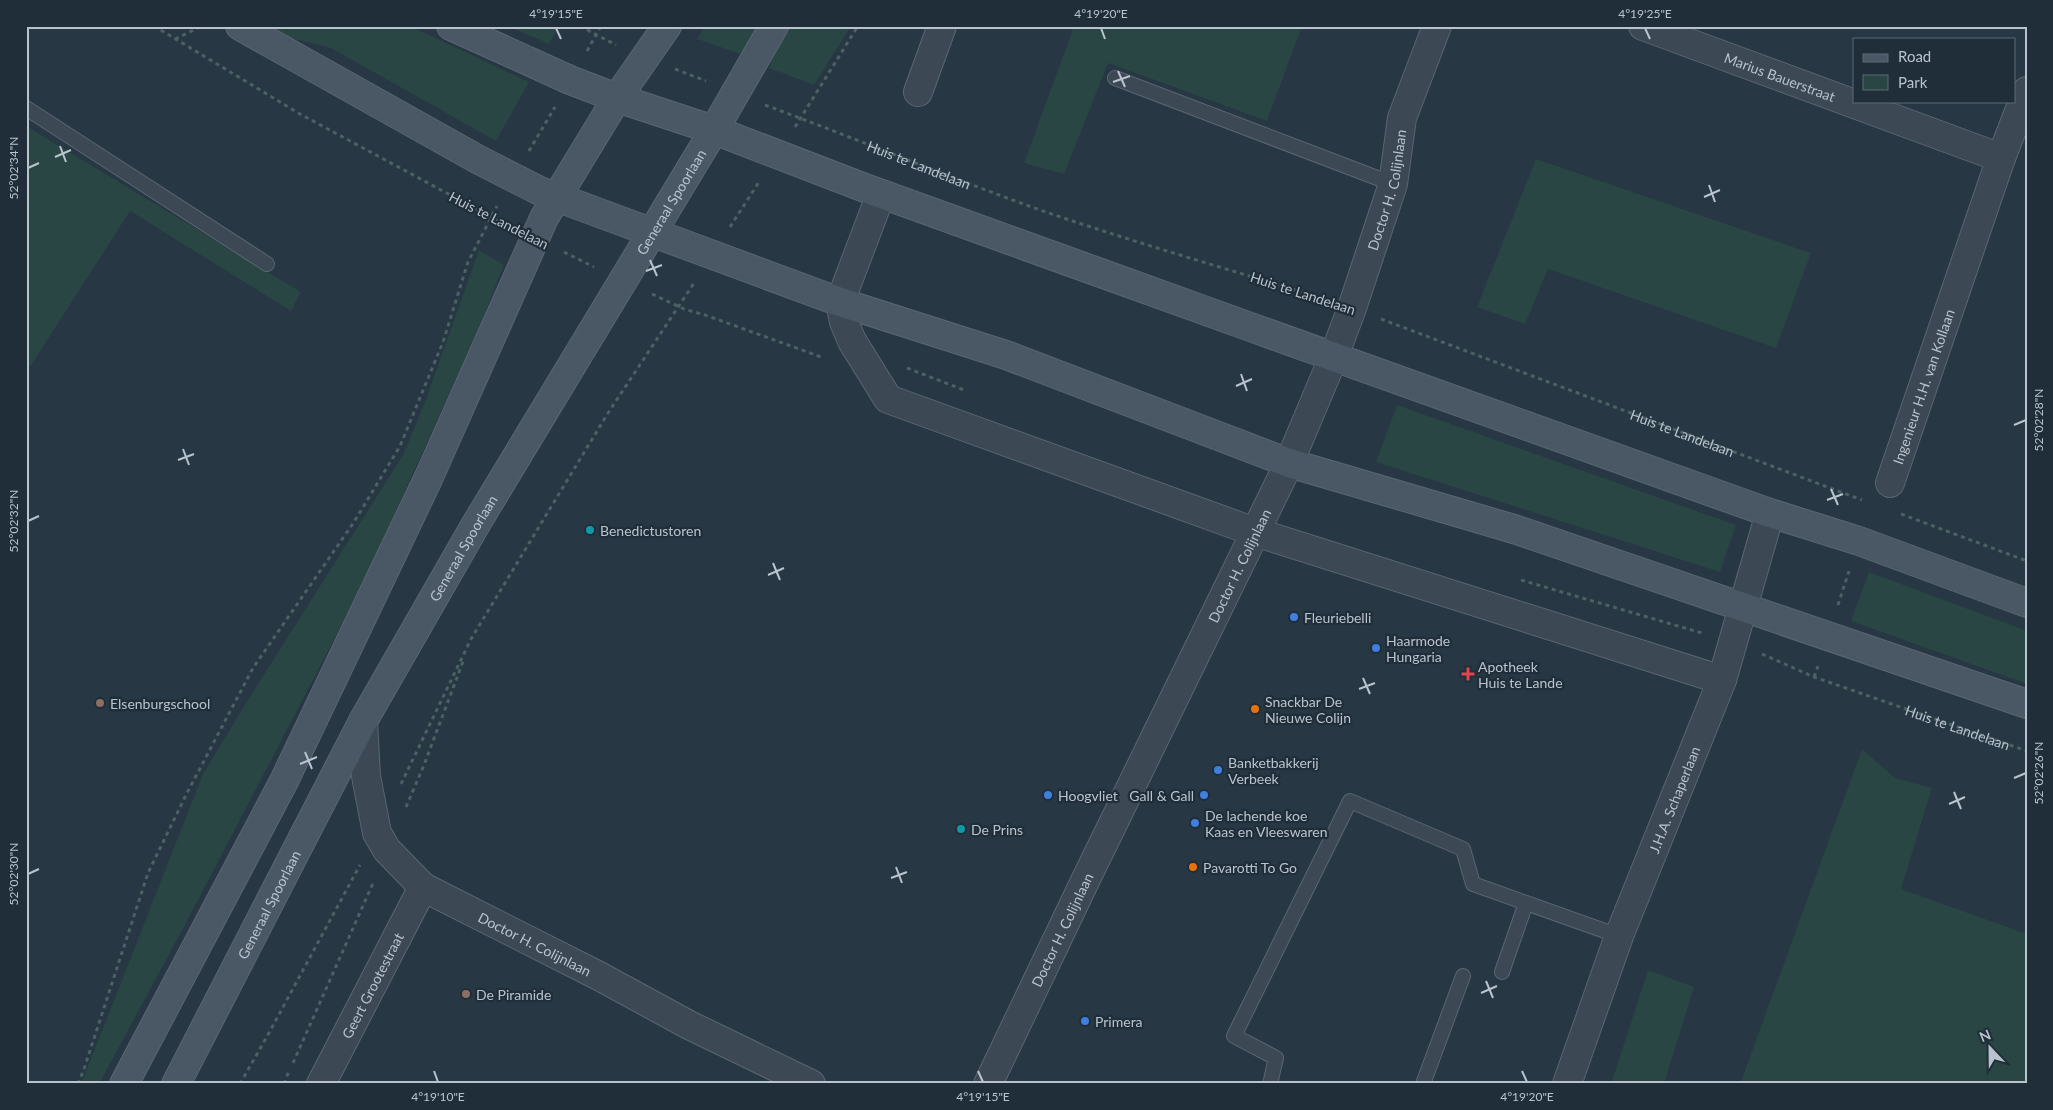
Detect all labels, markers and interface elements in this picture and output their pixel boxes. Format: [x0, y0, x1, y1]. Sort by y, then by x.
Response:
text: 4°19'15"E [529, 6, 583, 21]
text: 4°19'20"E [1074, 6, 1128, 21]
text: 4°19'25"E [1618, 6, 1672, 21]
legend [1853, 38, 2016, 102]
text: Road [1898, 47, 1931, 65]
street label: Marius Bauerstraat [1722, 48, 1838, 105]
text: Park [1898, 73, 1928, 91]
street label: Doctor H. Colijnlaan [1363, 128, 1409, 252]
street label: Huis te Landelaan [865, 136, 973, 192]
text: 52°02'34"N [6, 137, 21, 199]
street label: Generaal Spoorlaan [632, 146, 709, 257]
street label: Huis te Landelaan [446, 188, 552, 252]
street label: Huis te Landelaan [1248, 268, 1358, 318]
street label: Ingenieur H.H. van Kollaan [1889, 307, 1957, 466]
text: 52°02'28"N [2031, 389, 2046, 451]
street label: Huis te Landelaan [1628, 405, 1737, 460]
text: 52°02'32"N [6, 490, 21, 552]
street label: Generaal Spoorlaan [425, 492, 500, 604]
street label: Doctor H. Colijnlaan [1204, 506, 1274, 625]
place label: Benedictustoren [600, 522, 701, 539]
marker: Benedictustoren [584, 524, 596, 536]
place label: Fleuriebelli [1304, 609, 1371, 626]
marker: Fleuriebelli [1288, 611, 1300, 623]
place label: Haarmode Hungaria [1386, 632, 1450, 665]
marker: Haarmode Hungaria [1370, 642, 1382, 654]
place label: Apotheek Huis te Lande [1478, 658, 1563, 691]
marker: Apotheek Huis te Lande [1462, 668, 1474, 680]
place label: Snackbar De Nieuwe Colijn [1265, 693, 1351, 726]
place label: Elsenburgschool [110, 695, 210, 712]
marker: Elsenburgschool [94, 697, 106, 709]
street label: Huis te Landelaan [1903, 701, 2012, 753]
marker: Snackbar De Nieuwe Colijn [1249, 703, 1261, 715]
text: 52°02'26"N [2031, 742, 2046, 804]
street label: J.H.A. Schaperlaan [1645, 743, 1703, 856]
place label: Banketbakkerij Verbeek [1228, 754, 1319, 787]
marker: Banketbakkerij Verbeek [1212, 764, 1224, 776]
place label: Hoogvliet [1058, 787, 1118, 804]
place label: Gall & Gall [1129, 787, 1194, 804]
marker: Hoogvliet [1042, 789, 1054, 801]
marker: Gall & Gall [1198, 789, 1210, 801]
place label: De lachende koe Kaas en Vleeswaren [1205, 807, 1328, 840]
marker: De lachende koe Kaas en Vleeswaren [1189, 817, 1201, 829]
place label: De Prins [971, 821, 1023, 838]
marker: De Prins [955, 823, 967, 835]
text: 52°02'30"N [6, 843, 21, 905]
street label: Generaal Spoorlaan [233, 847, 304, 962]
place label: Pavarotti To Go [1203, 859, 1297, 876]
marker: Pavarotti To Go [1187, 861, 1199, 873]
street label: Doctor H. Colijnlaan [1027, 870, 1096, 989]
street label: Doctor H. Colijnlaan [476, 908, 594, 979]
street label: Geert Grootestraat [338, 930, 406, 1041]
place label: De Piramide [476, 986, 551, 1003]
marker: De Piramide [460, 988, 472, 1000]
place label: Primera [1095, 1013, 1143, 1030]
marker: Primera [1079, 1015, 1091, 1027]
north arrow [1966, 1022, 2016, 1072]
text: N [1977, 1026, 1993, 1045]
text: 4°19'10"E [411, 1089, 465, 1104]
text: 4°19'15"E [956, 1089, 1010, 1104]
text: 4°19'20"E [1500, 1089, 1554, 1104]

